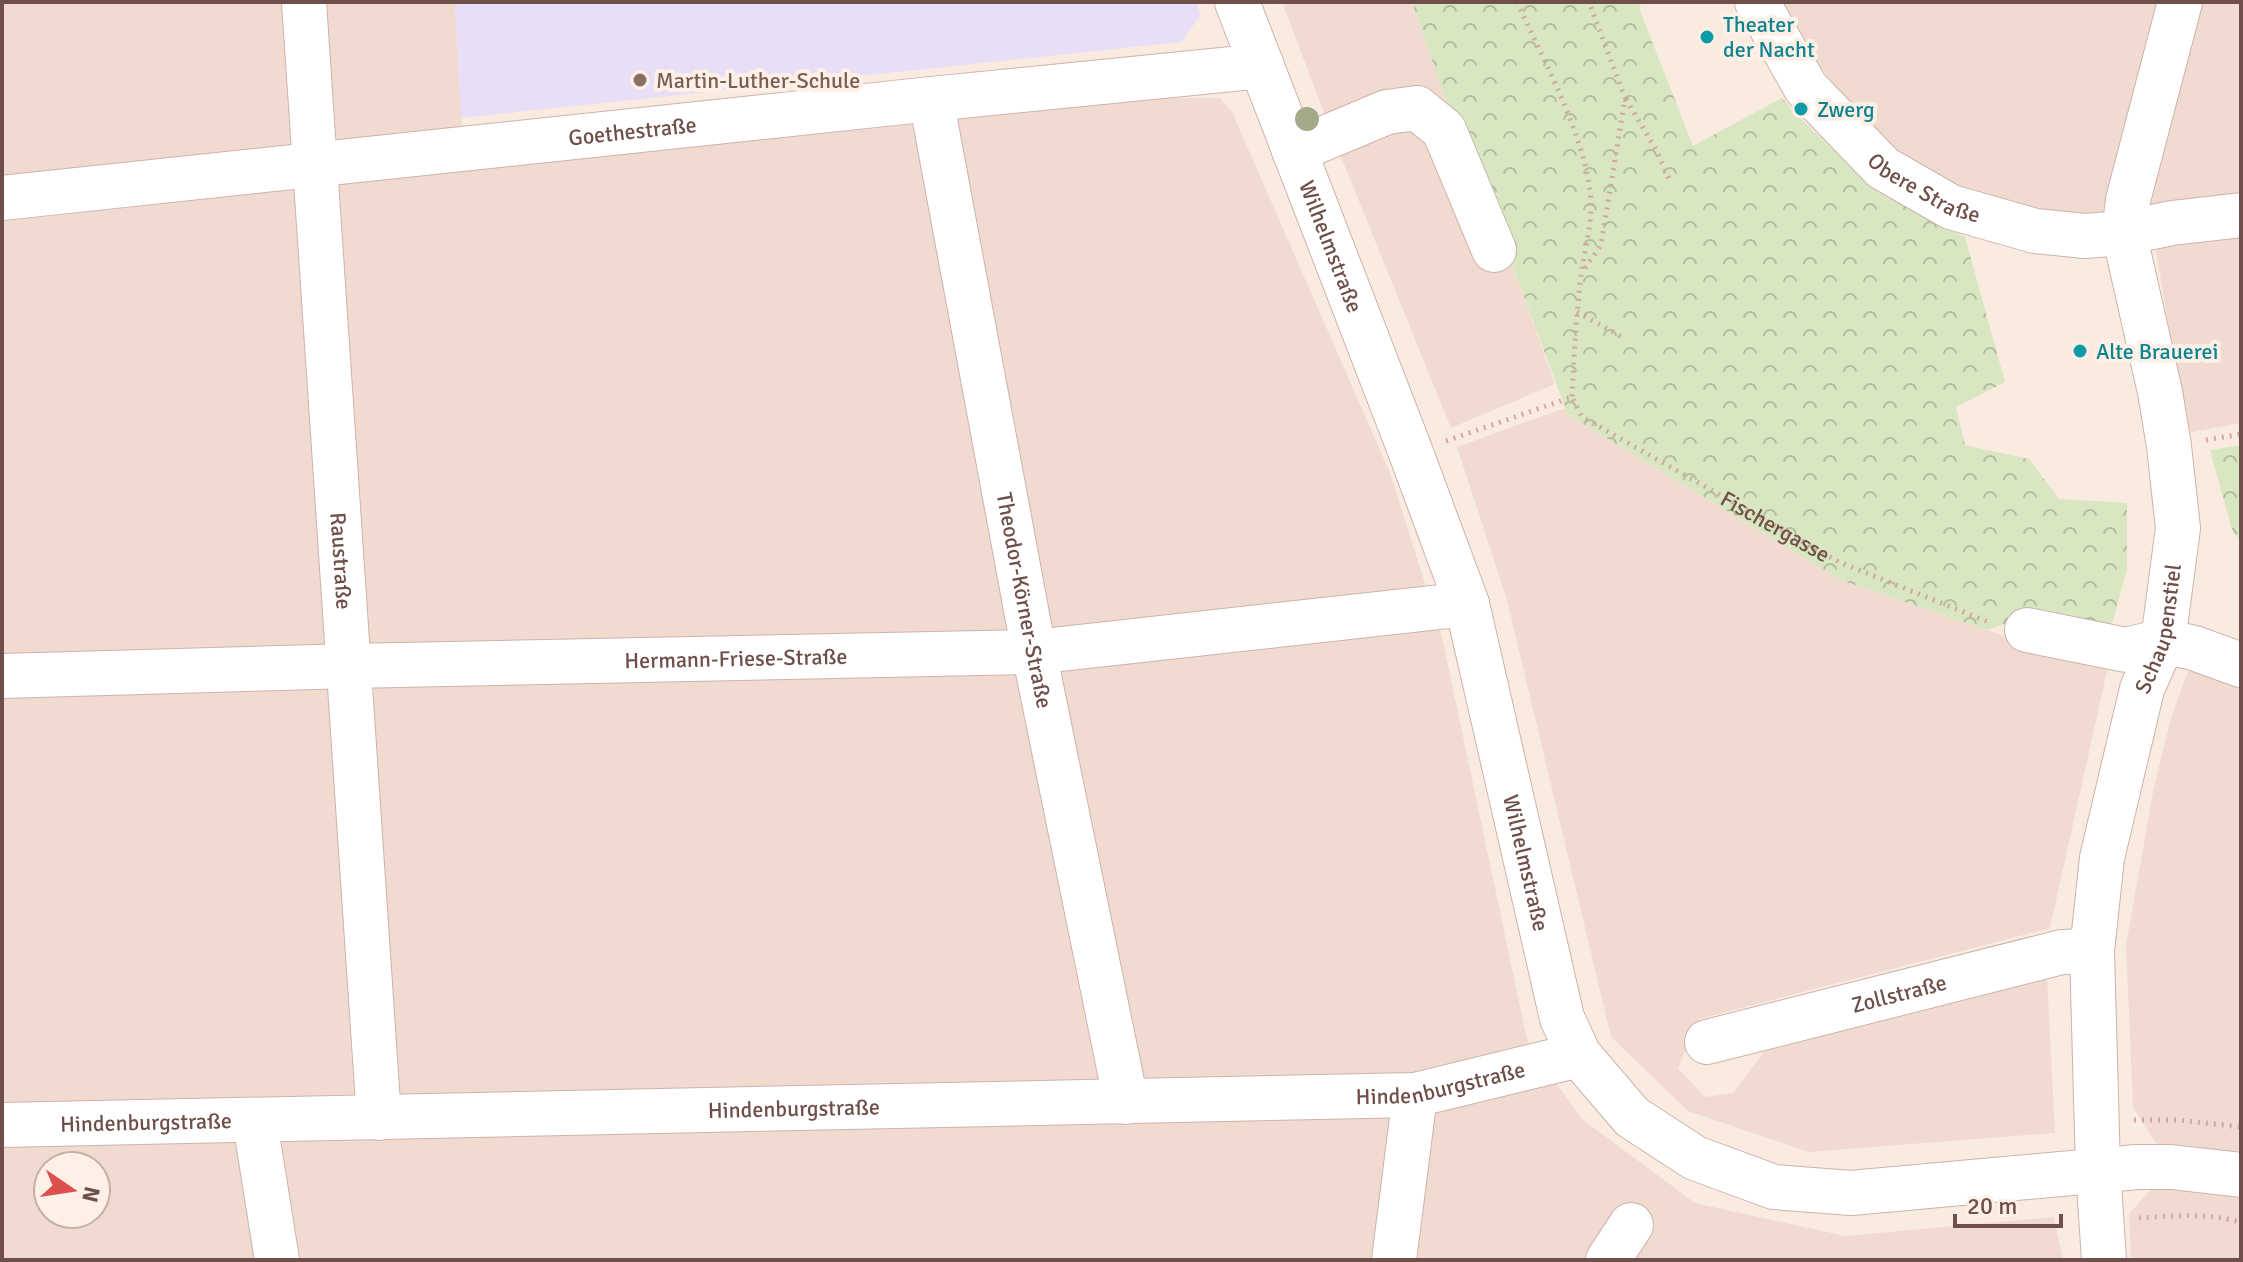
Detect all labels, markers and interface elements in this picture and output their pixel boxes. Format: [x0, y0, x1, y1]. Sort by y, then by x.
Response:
place label: Theater der Nacht [1723, 11, 1815, 63]
marker: Theater der Nacht [1698, 28, 1716, 46]
place label: Martin-Luther-Schule [656, 67, 860, 94]
marker: Martin-Luther-Schule [631, 71, 649, 89]
place label: Zwerg [1817, 96, 1875, 123]
marker: Zwerg [1792, 100, 1810, 118]
street label: Goethestraße [567, 111, 698, 151]
street label: Obere Straße [1862, 147, 1983, 228]
street label: Wilhelmstraße [1294, 177, 1369, 316]
place label: Alte Brauerei [2096, 338, 2218, 365]
marker: Alte Brauerei [2071, 342, 2089, 360]
street label: Fischergasse [1716, 485, 1835, 568]
street label: Theodor-Körner-Straße [991, 490, 1059, 711]
street label: Raustraße [325, 511, 358, 610]
street label: Schaupenstiel [2128, 562, 2187, 697]
street label: Hermann-Friese-Straße [624, 642, 848, 674]
street label: Wilhelmstraße [1498, 792, 1555, 934]
street label: Zollstraße [1849, 968, 1949, 1018]
street label: Hindenburgstraße [1355, 1055, 1528, 1110]
street label: Hindenburgstraße [708, 1093, 880, 1124]
street label: Hindenburgstraße [60, 1107, 232, 1137]
north arrow [32, 1150, 112, 1230]
scale bar [1955, 1178, 2061, 1228]
text: N [76, 1184, 106, 1205]
text: 20 m [1967, 1191, 2017, 1221]

